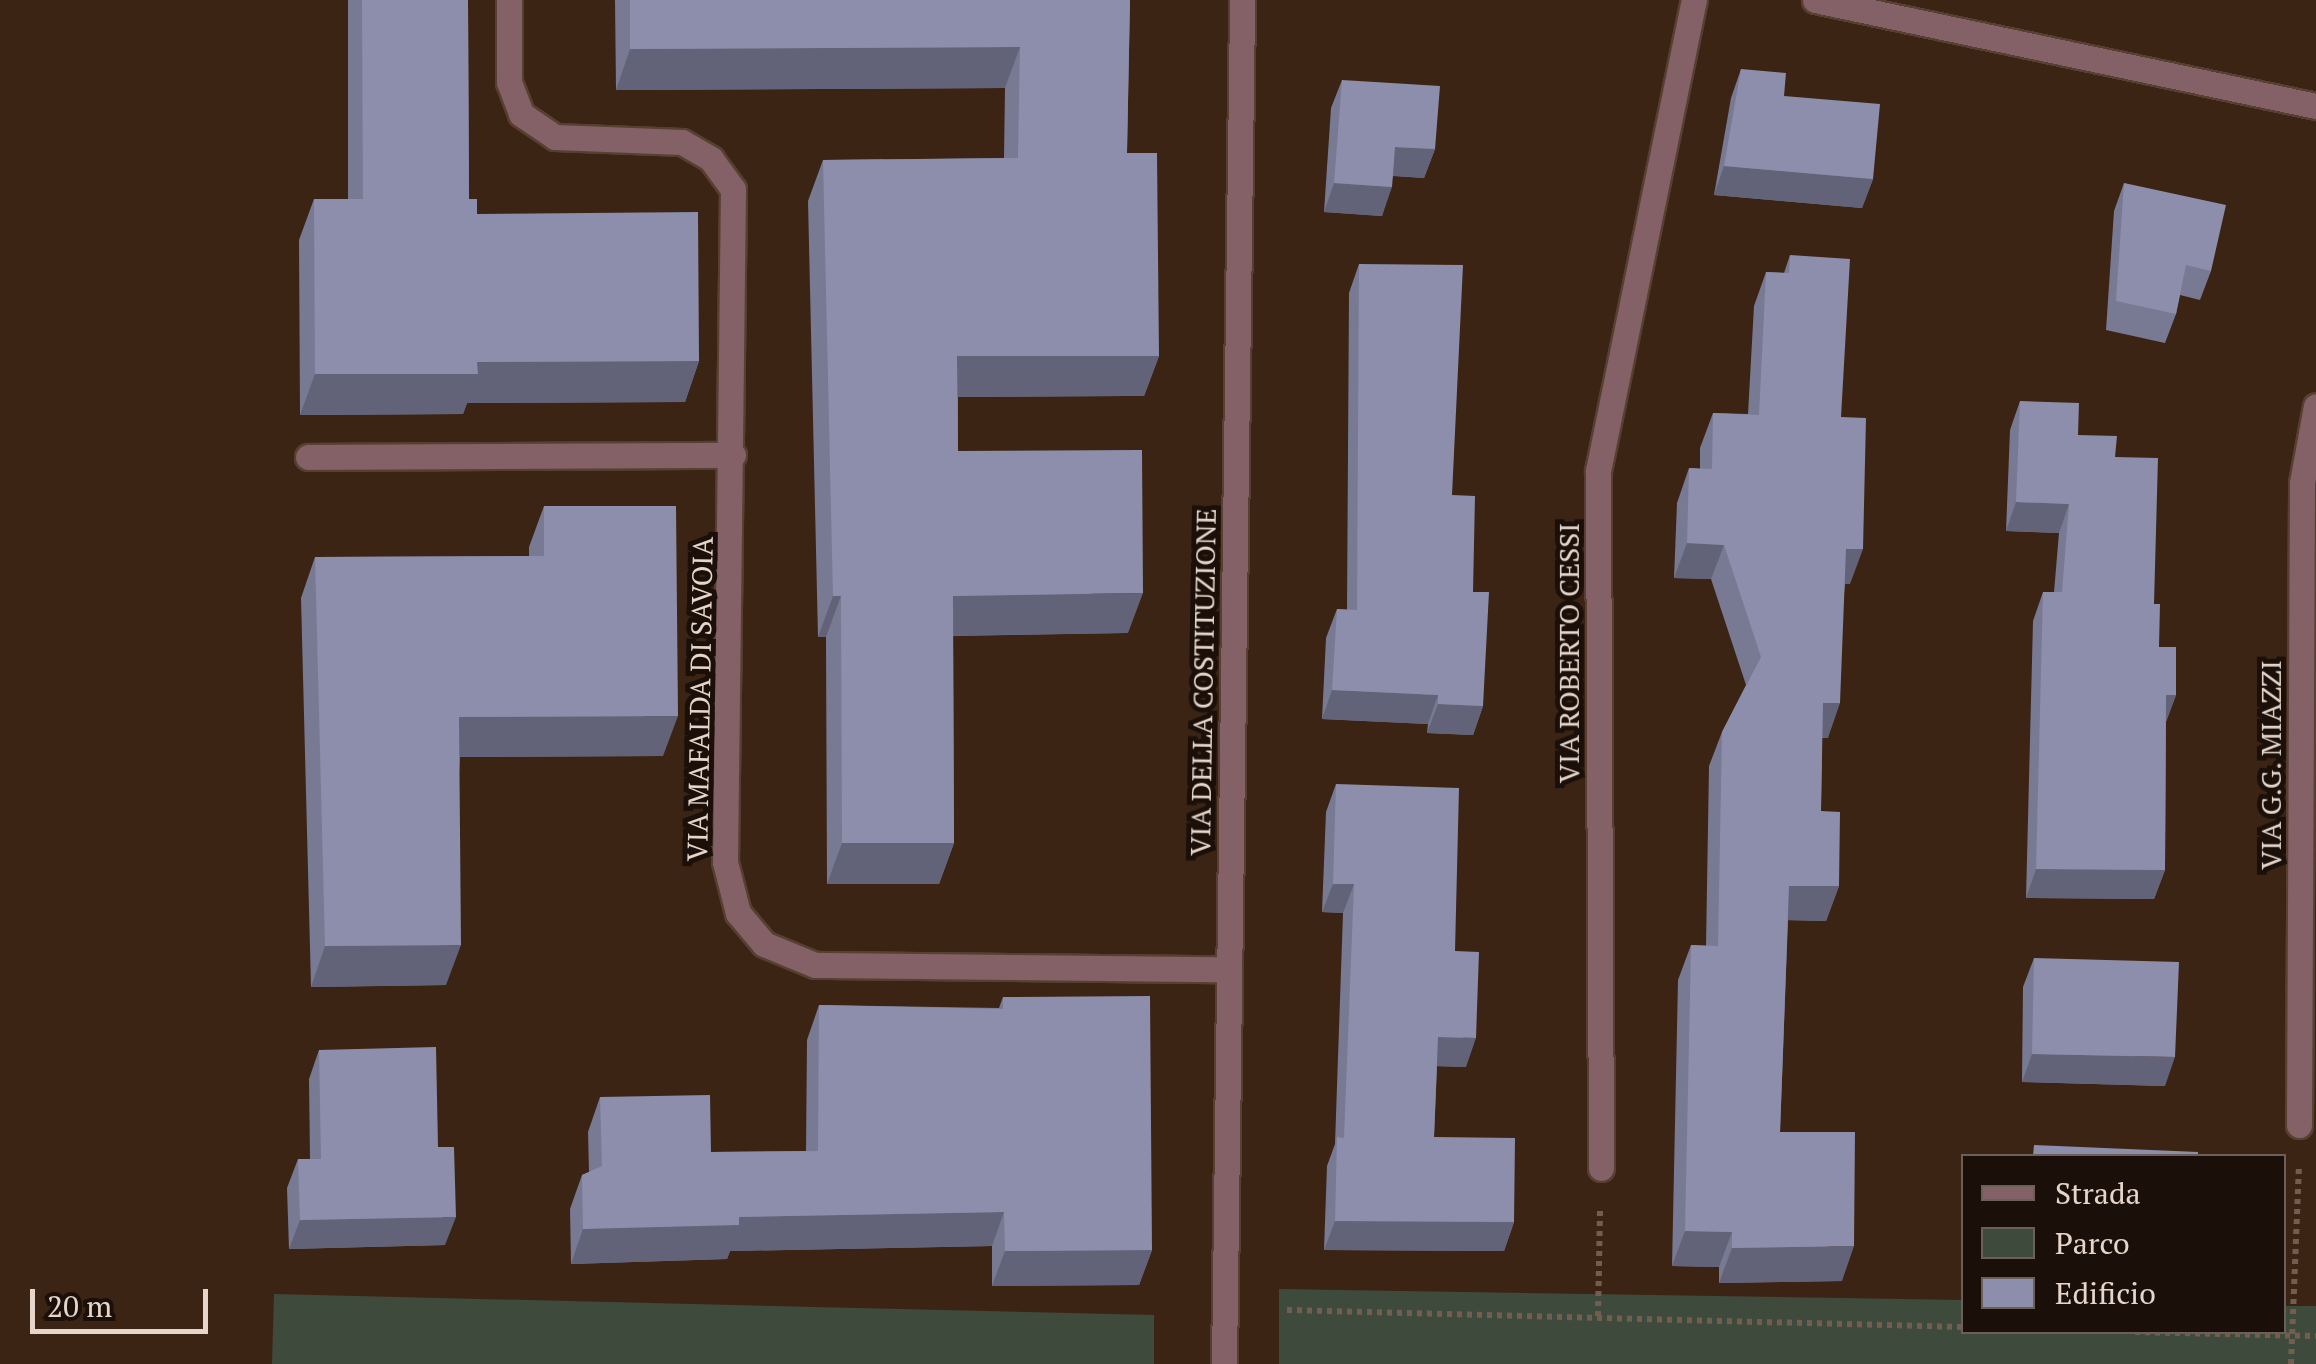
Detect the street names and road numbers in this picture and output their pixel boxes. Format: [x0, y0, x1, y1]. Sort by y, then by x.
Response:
street label: VIA DELLA COSTITUZIONE [1183, 507, 1223, 857]
street label: VIA ROBERTO CESSI [1552, 523, 1586, 783]
street label: VIA MAFALDA DI SAVOIA [680, 536, 720, 862]
street label: VIA G.G. MIAZZI [2254, 659, 2288, 871]

